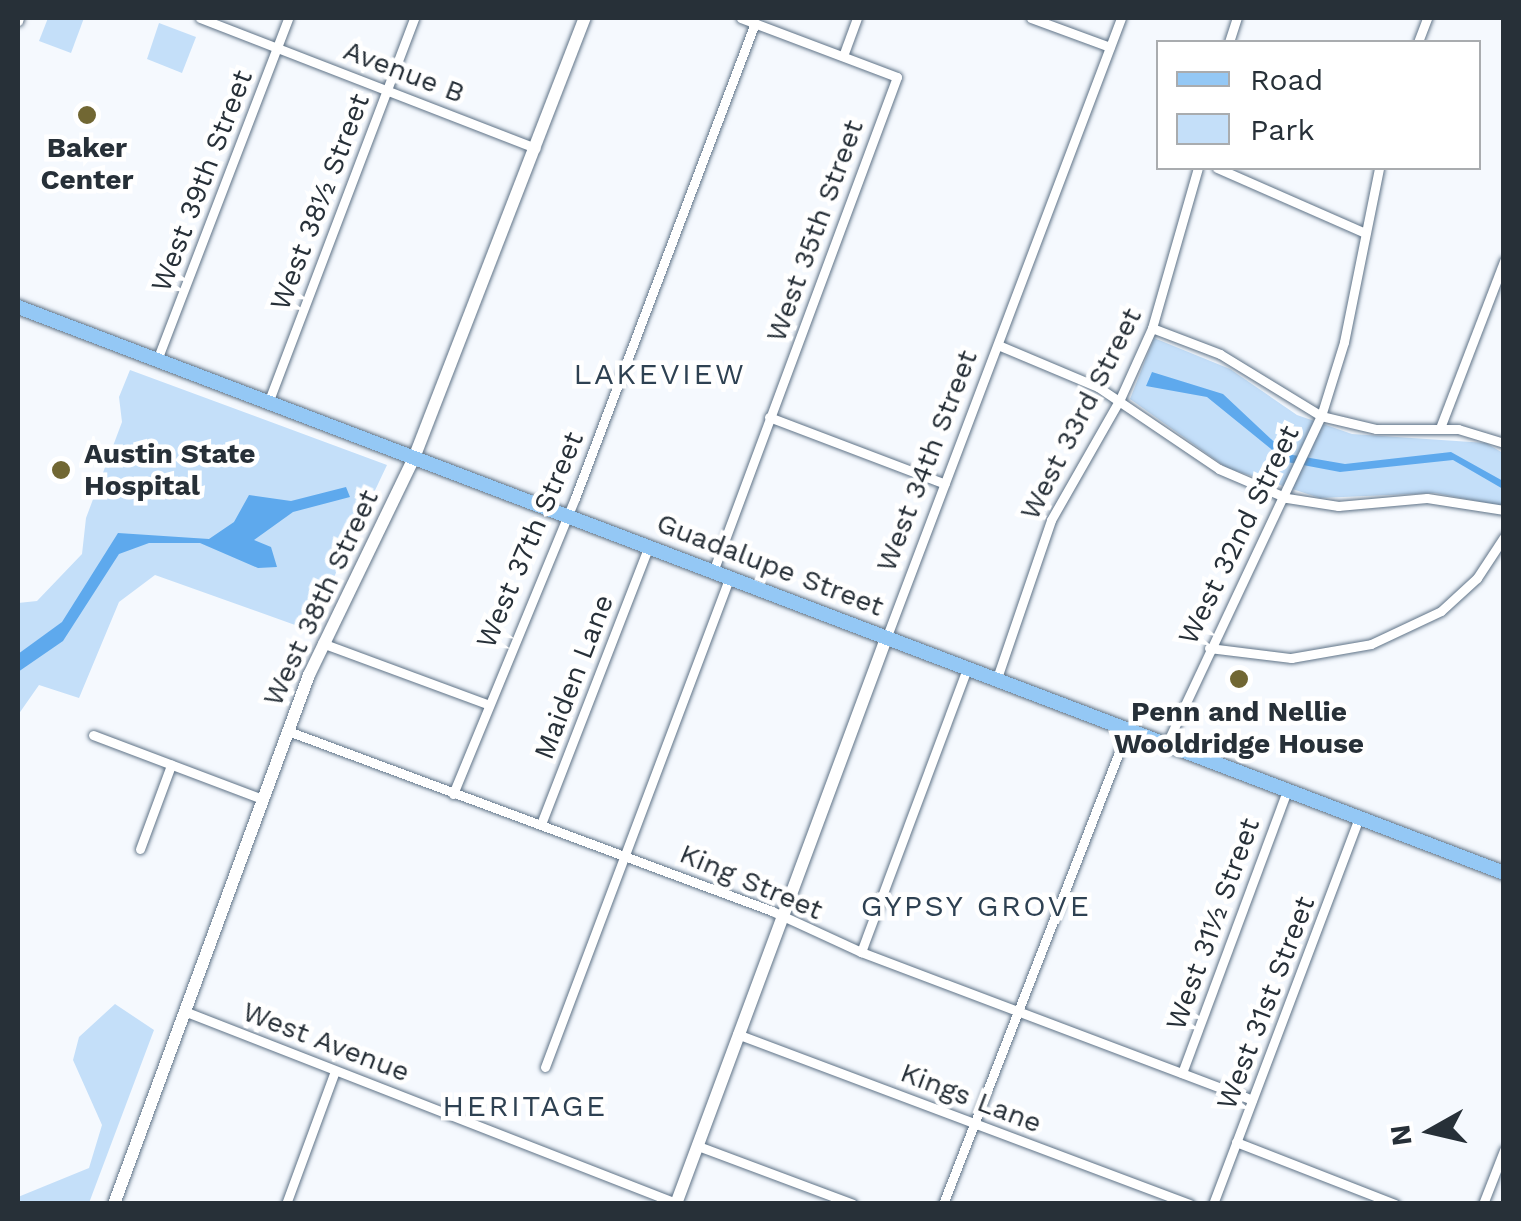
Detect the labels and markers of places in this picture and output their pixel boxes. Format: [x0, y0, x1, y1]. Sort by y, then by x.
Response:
marker: Baker Center [76, 104, 98, 126]
place label: Baker Center [40, 131, 134, 197]
place label: Austin State Hospital [84, 437, 255, 503]
marker: Austin State Hospital [48, 457, 74, 483]
marker: Penn and Nellie Wooldridge House [1228, 668, 1250, 690]
place label: Penn and Nellie Wooldridge House [1114, 695, 1364, 761]

